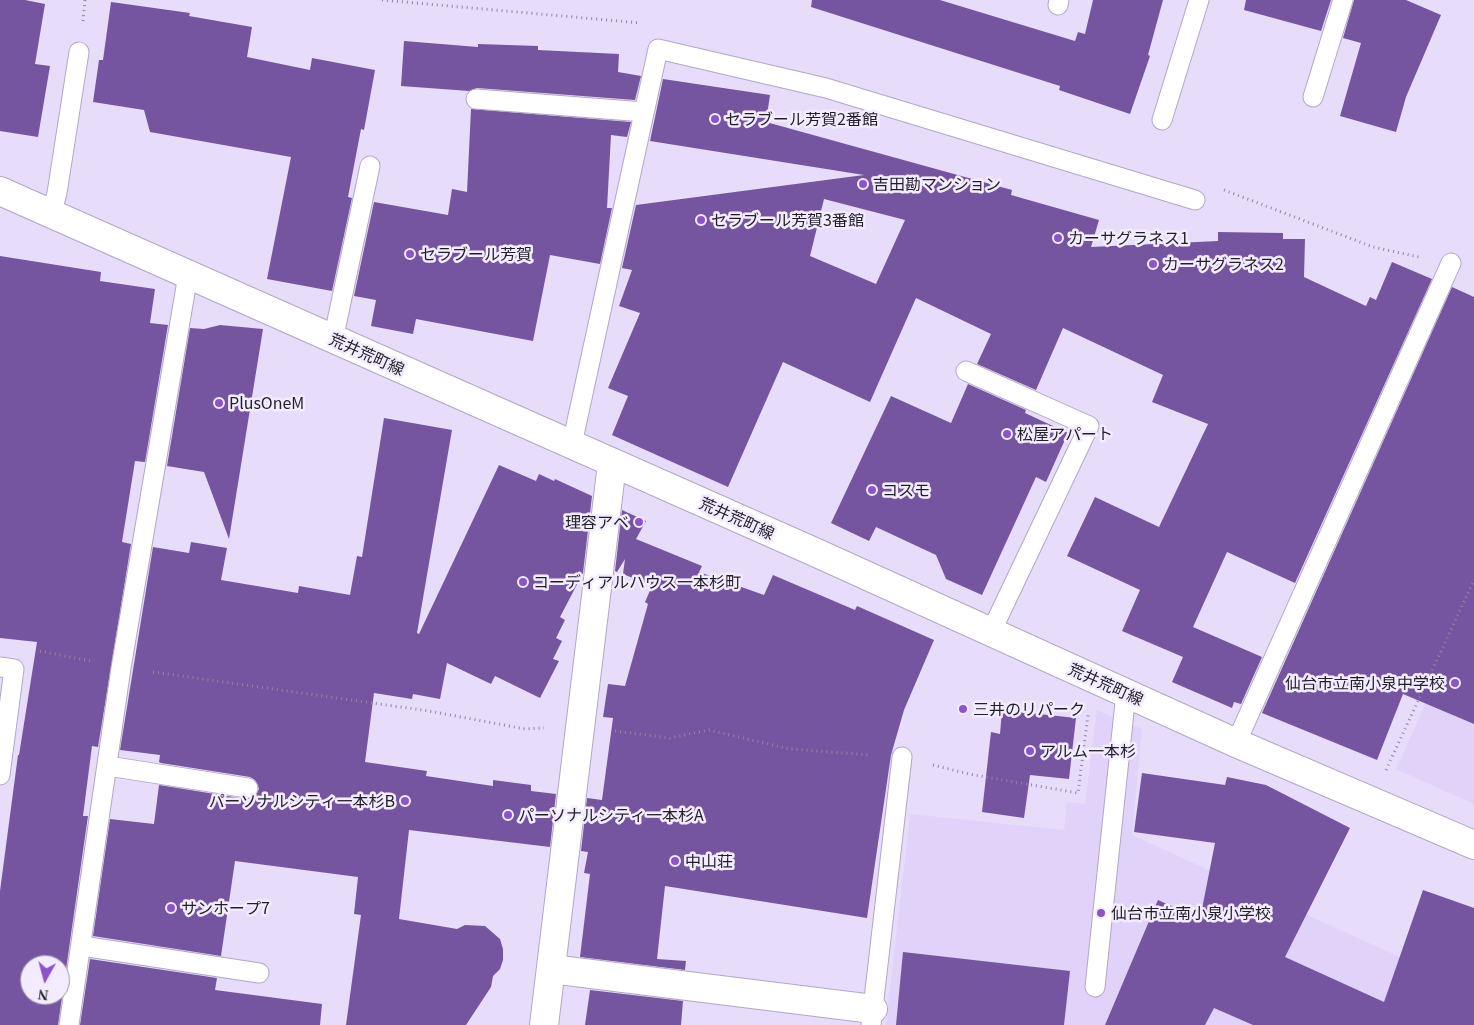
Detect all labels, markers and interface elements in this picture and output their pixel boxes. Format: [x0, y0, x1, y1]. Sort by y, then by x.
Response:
place label: セラブール芳賀2番館 [725, 109, 878, 129]
marker: セラブール芳賀2番館 [709, 113, 721, 125]
place label: 吉田勘マンション [873, 174, 1001, 194]
marker: 吉田勘マンション [857, 178, 869, 190]
place label: セラブール芳賀3番館 [711, 210, 864, 230]
marker: セラブール芳賀3番館 [695, 214, 707, 226]
place label: カーサグラネス1 [1068, 228, 1189, 248]
marker: カーサグラネス1 [1052, 232, 1064, 244]
place label: セラブール芳賀 [420, 244, 532, 264]
marker: セラブール芳賀 [404, 248, 416, 260]
place label: カーサグラネス2 [1163, 254, 1284, 274]
marker: カーサグラネス2 [1147, 258, 1159, 270]
street label: 荒井荒町線 [327, 329, 407, 379]
place label: PlusOneM [229, 393, 304, 413]
marker: PlusOneM [213, 397, 225, 409]
place label: 松屋アパート [1017, 424, 1113, 444]
marker: 松屋アパート [1001, 428, 1013, 440]
place label: コスモ [882, 480, 930, 500]
marker: コスモ [866, 484, 878, 496]
street label: 荒井荒町線 [697, 493, 777, 543]
place label: 理容アベ [565, 512, 629, 532]
marker: 理容アベ [633, 516, 645, 528]
place label: コーディアルハウス一本杉町 [533, 572, 741, 592]
marker: コーディアルハウス一本杉町 [517, 576, 529, 588]
street label: 荒井荒町線 [1066, 659, 1146, 709]
place label: 仙台市立南小泉中学校 [1285, 673, 1445, 693]
marker: 仙台市立南小泉中学校 [1449, 677, 1461, 689]
place label: 三井のリパーク [973, 699, 1085, 719]
marker: 三井のリパーク [957, 703, 969, 715]
place label: アルム一本杉 [1040, 741, 1136, 761]
marker: アルム一本杉 [1024, 745, 1036, 757]
place label: パーソナルシティ一本杉B [208, 791, 395, 811]
marker: パーソナルシティ一本杉B [399, 795, 411, 807]
place label: パーソナルシティ一本杉A [518, 805, 704, 825]
marker: パーソナルシティ一本杉A [502, 809, 514, 821]
place label: 中山荘 [685, 851, 733, 871]
marker: 中山荘 [669, 855, 681, 867]
place label: サンホープ7 [181, 898, 270, 918]
marker: サンホープ7 [165, 902, 177, 914]
place label: 仙台市立南小泉小学校 [1111, 903, 1271, 923]
marker: 仙台市立南小泉小学校 [1095, 907, 1107, 919]
north arrow [20, 955, 70, 1005]
text: N [37, 986, 49, 1002]

